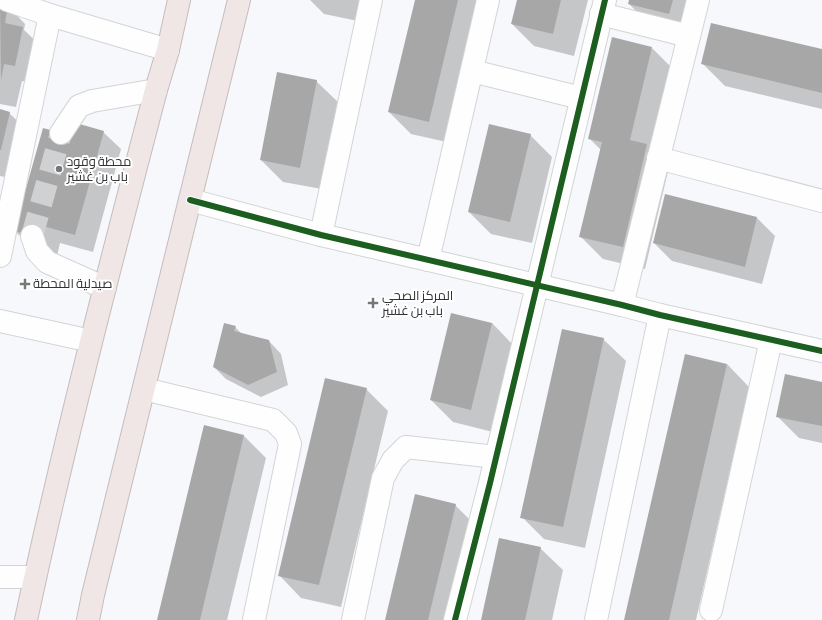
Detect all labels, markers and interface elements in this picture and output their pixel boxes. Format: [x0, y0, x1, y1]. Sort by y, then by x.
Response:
place label: محطة وقود باب بن غشير [66, 154, 131, 185]
marker: محطة وقود باب بن غشير [54, 164, 64, 174]
place label: صيدلية المحطة [33, 276, 112, 292]
marker: صيدلية المحطة [20, 279, 30, 289]
place label: المركز الصحي باب بن غشير [381, 288, 453, 319]
marker: المركز الصحي باب بن غشير [367, 297, 379, 309]

